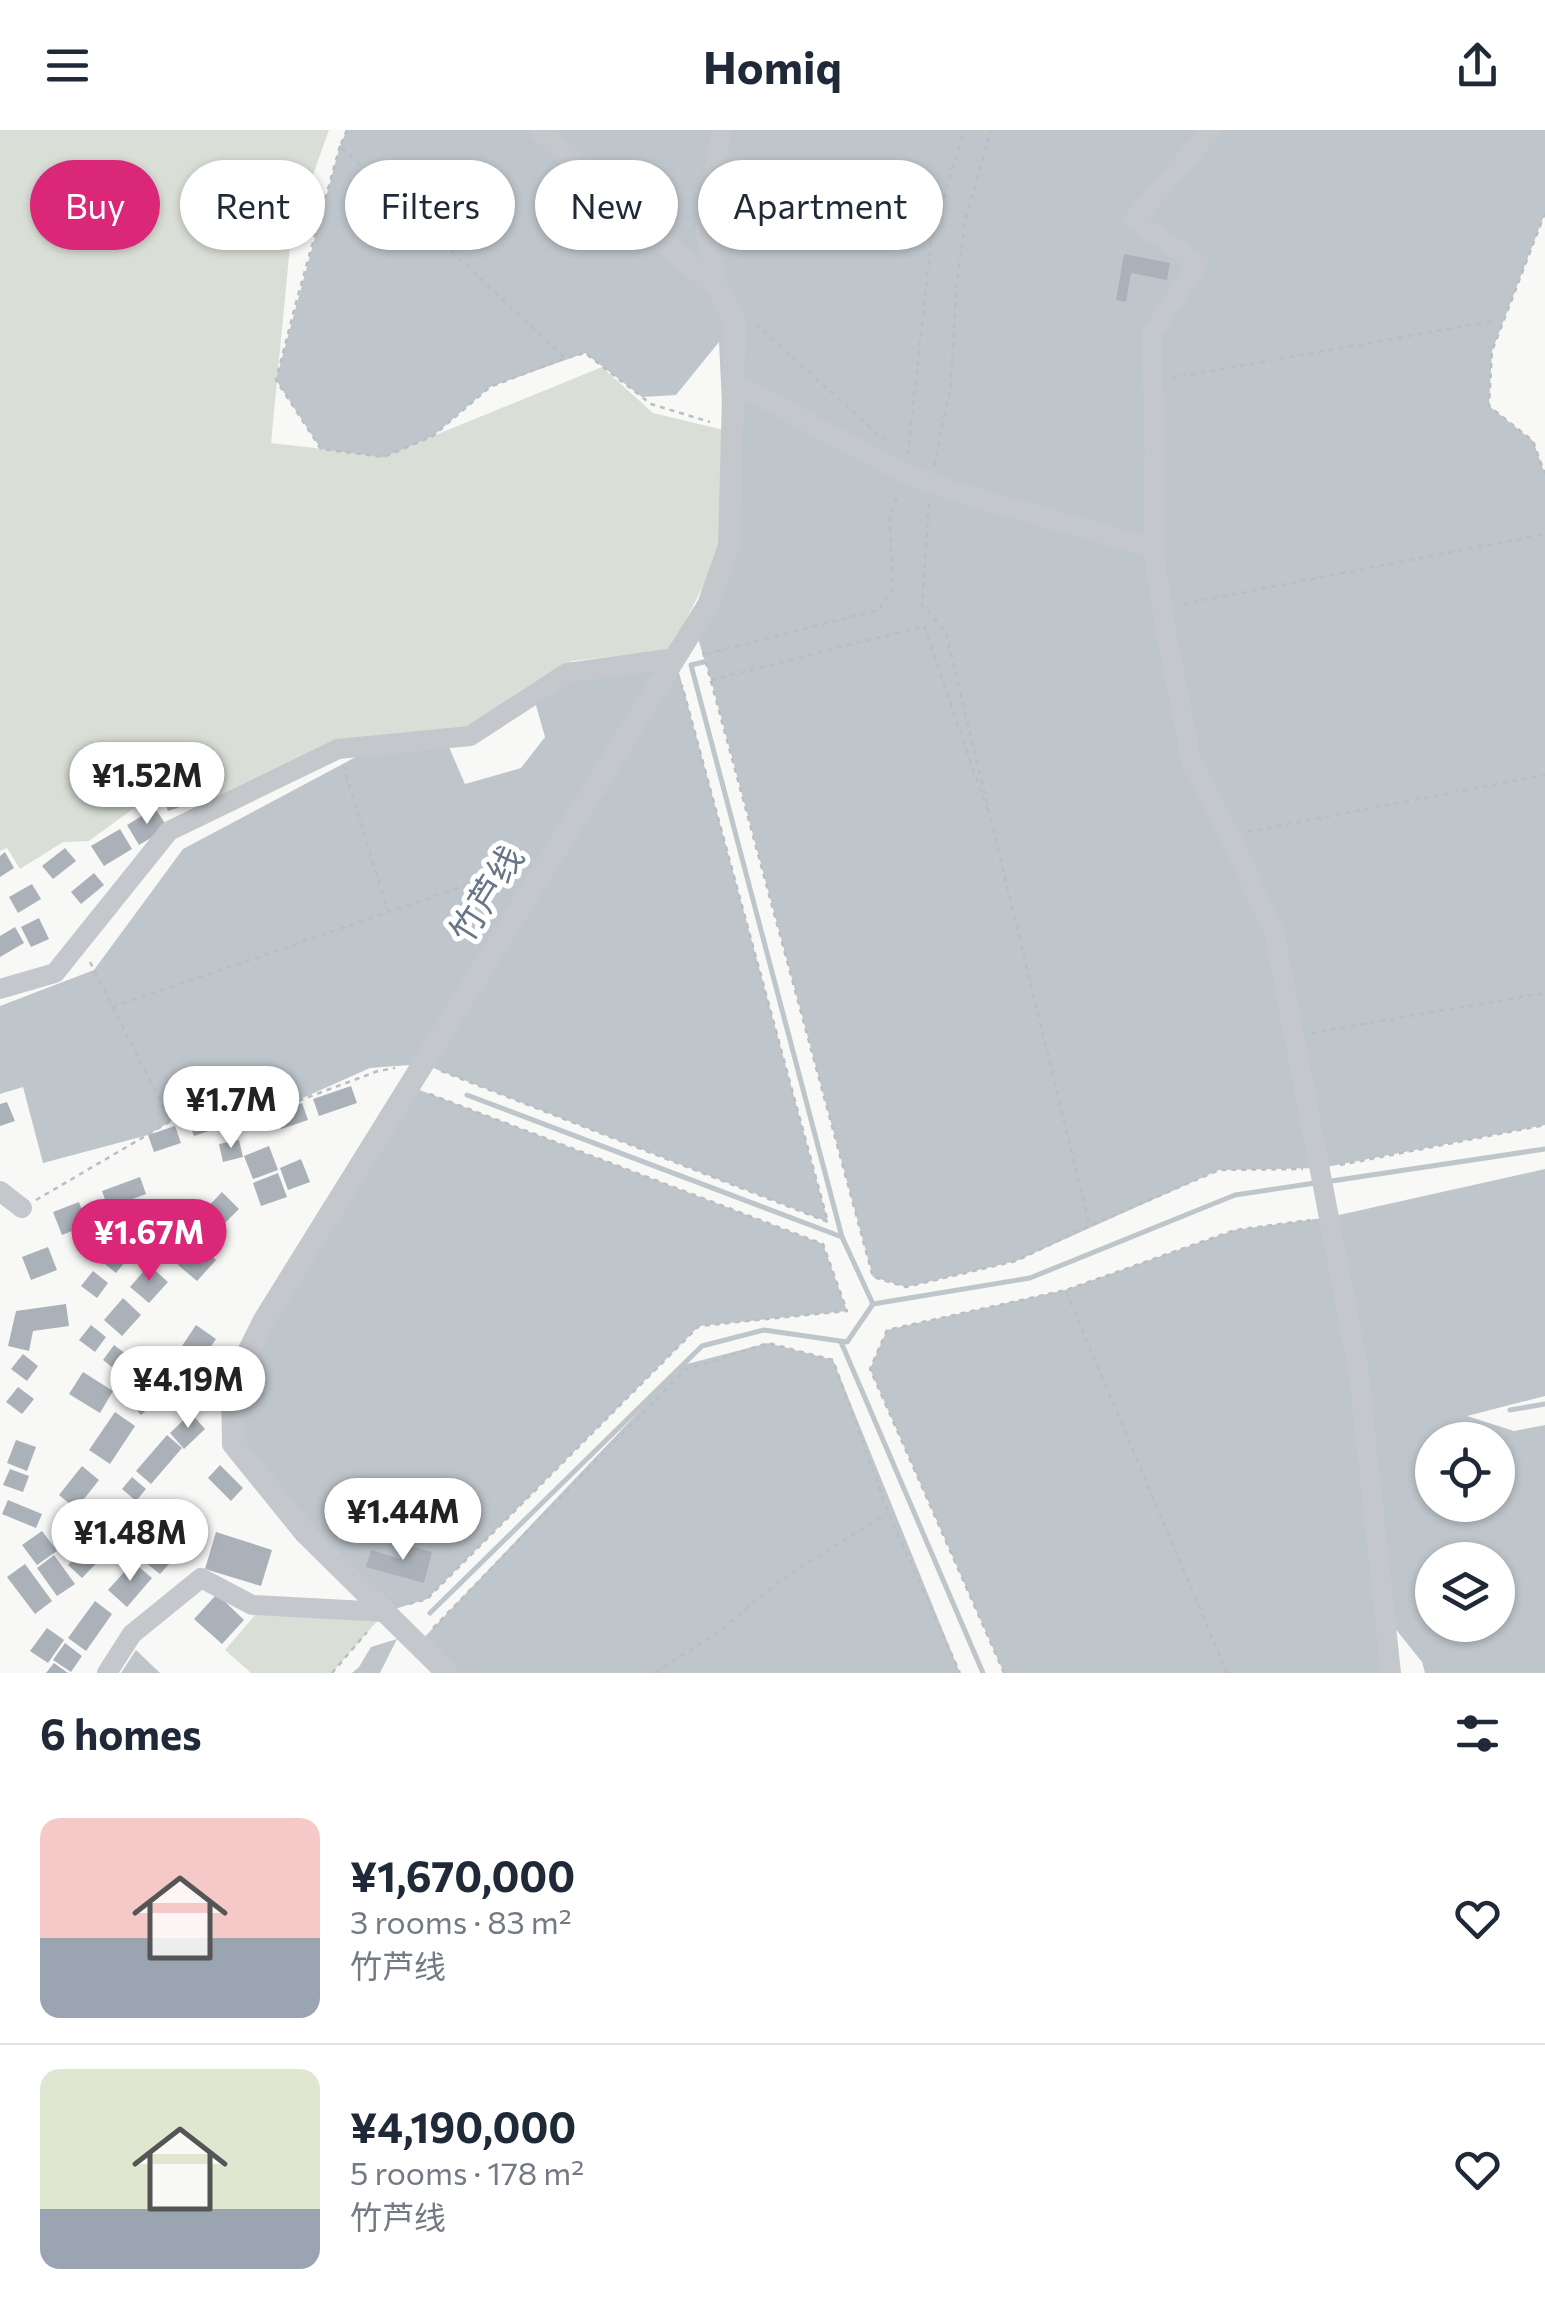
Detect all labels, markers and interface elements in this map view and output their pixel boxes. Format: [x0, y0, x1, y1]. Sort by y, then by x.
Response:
icon: menu [40, 38, 95, 93]
text: Homiq [703, 38, 842, 93]
icon: share [1450, 38, 1505, 93]
chip: Buy [30, 160, 160, 250]
chip: Rent [180, 160, 325, 250]
chip: Filters [345, 160, 515, 250]
chip: New [535, 160, 678, 250]
chip: Apartment [698, 160, 943, 250]
pin: ¥1.52M [66, 742, 228, 827]
text: ¥1.52M [91, 754, 203, 794]
street label: 竹芦线 [439, 837, 531, 949]
pin: ¥1.7M [161, 1066, 301, 1151]
text: ¥1.7M [185, 1078, 277, 1118]
pin: ¥1.67M [68, 1199, 230, 1284]
text: ¥1.67M [94, 1211, 204, 1251]
pin: ¥4.19M [107, 1346, 269, 1431]
text: ¥4.19M [132, 1358, 244, 1398]
map controls [1415, 1422, 1515, 1642]
button: locate [1415, 1422, 1515, 1522]
pin: ¥1.44M [322, 1478, 484, 1563]
text: ¥1.44M [346, 1490, 460, 1530]
pin: ¥1.48M [49, 1499, 211, 1584]
text: ¥1.48M [73, 1511, 187, 1551]
button: layers [1415, 1542, 1515, 1642]
icon: filters [1450, 1706, 1505, 1761]
text: 6 homes [40, 1707, 202, 1759]
text: ¥1,670,000 [350, 1849, 575, 1901]
icon: home [120, 1858, 240, 1978]
icon: heart [1450, 1891, 1505, 1946]
text: 3 rooms · 83 m² [350, 1901, 572, 1941]
text: 竹芦线 [350, 1945, 446, 1985]
text: ¥4,190,000 [350, 2100, 576, 2152]
icon: home [120, 2109, 240, 2229]
icon: heart [1450, 2142, 1505, 2197]
text: 5 rooms · 178 m² [350, 2152, 584, 2192]
text: 竹芦线 [350, 2196, 446, 2236]

